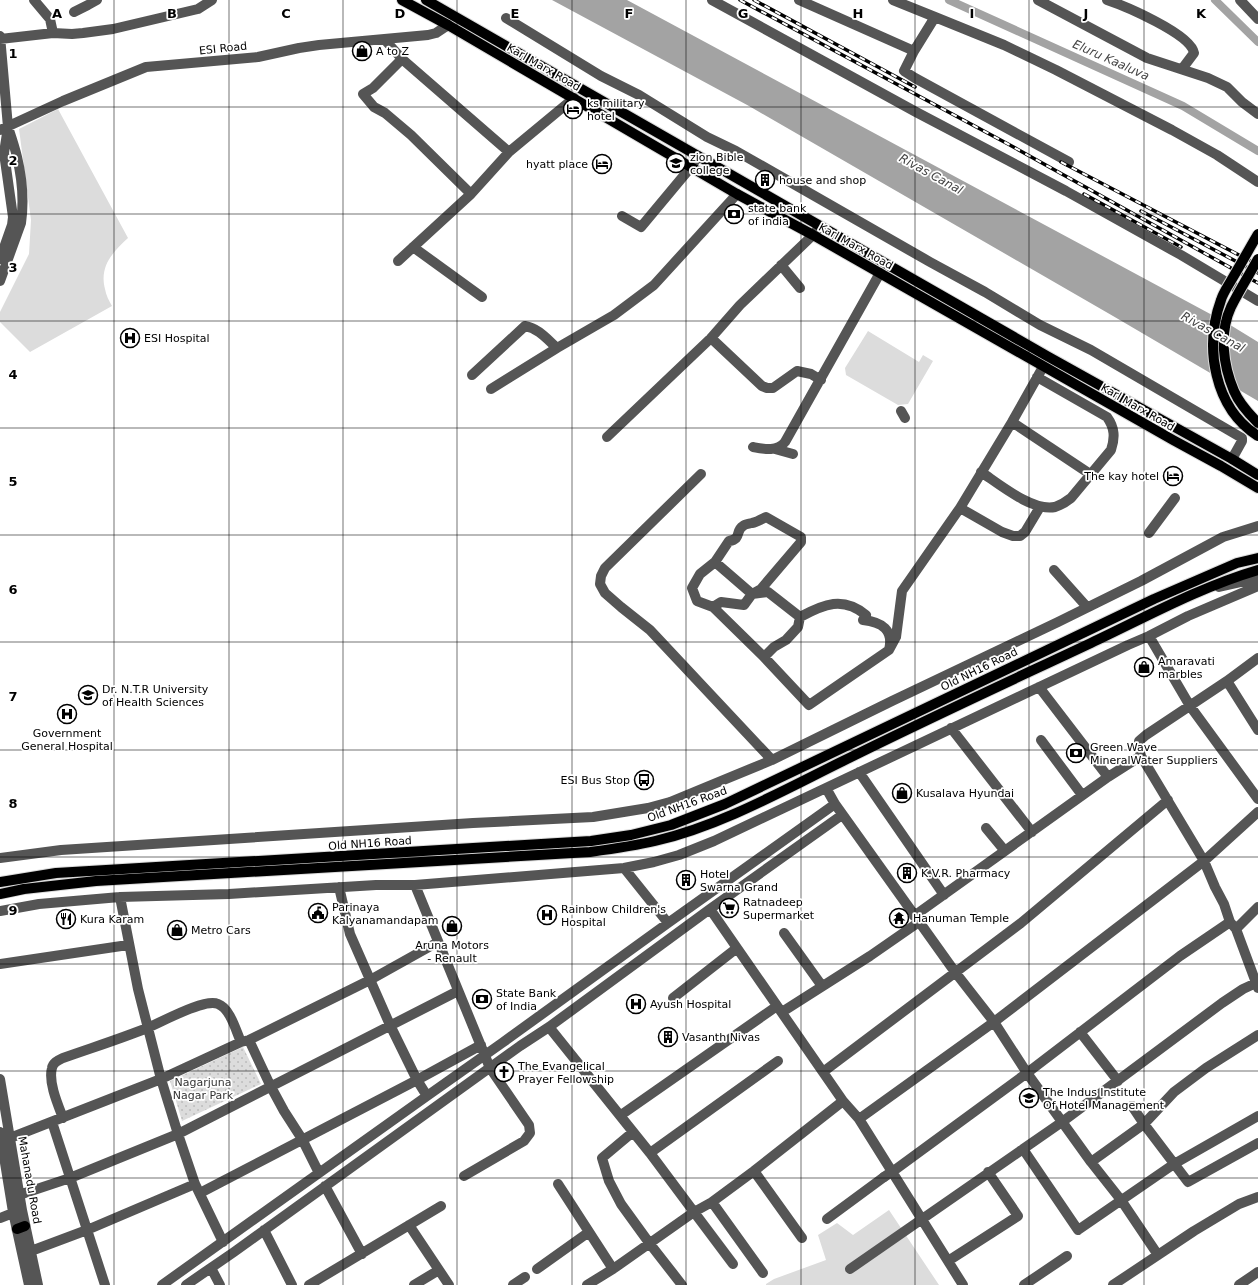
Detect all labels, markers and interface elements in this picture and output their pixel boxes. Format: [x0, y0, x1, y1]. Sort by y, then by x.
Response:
text: A [52, 6, 62, 21]
text: B [167, 6, 177, 21]
text: C [281, 6, 291, 21]
text: D [395, 6, 406, 21]
text: E [511, 6, 519, 21]
text: F [625, 6, 633, 21]
text: G [738, 6, 748, 21]
text: H [853, 6, 863, 21]
text: I [970, 6, 974, 21]
text: J [1083, 6, 1088, 21]
text: K [1196, 6, 1207, 21]
water label: Eluru Kaaluva [1071, 37, 1151, 83]
street label: ESI Road [198, 40, 248, 57]
shop icon: A to Z [351, 40, 373, 62]
street label: Karl Marx Road [505, 41, 583, 94]
place label: A to Z [376, 45, 410, 58]
text: 1 [8, 46, 18, 61]
place label: ks military hotel [587, 97, 645, 123]
hotel icon: ks military hotel [562, 98, 584, 120]
place label: zion Bible college [690, 151, 744, 177]
water label: Rivas Canal [897, 151, 966, 197]
school or university icon: zion Bible college [665, 152, 687, 174]
text: 2 [8, 153, 18, 168]
hotel icon: hyatt place [591, 153, 613, 175]
place label: hyatt place [526, 158, 588, 171]
building icon: house and shop [754, 169, 776, 191]
place label: house and shop [779, 174, 866, 187]
place label: state bank of india [748, 202, 807, 228]
bank icon: state bank of india [723, 203, 745, 225]
street label: Karl Marx Road [816, 221, 895, 272]
text: 3 [8, 260, 18, 275]
water label: Rivas Canal [1179, 309, 1248, 355]
hospital icon: ESI Hospital [119, 327, 141, 349]
place label: ESI Hospital [144, 332, 210, 345]
text: 4 [8, 367, 18, 382]
street label: Karl Marx Road [1099, 381, 1177, 434]
hotel icon: The kay hotel [1162, 465, 1184, 487]
place label: The kay hotel [1083, 470, 1159, 483]
text: 5 [8, 474, 18, 489]
text: 6 [8, 582, 18, 597]
street label: Old NH16 Road [939, 645, 1020, 694]
place label: Amaravati marbles [1158, 655, 1215, 681]
shop icon: Amaravati marbles [1133, 656, 1155, 678]
place label: Dr. N.T.R University of Health Sciences [102, 683, 209, 709]
school or university icon: Dr. N.T.R University of Health Sciences [77, 684, 99, 706]
text: 7 [8, 689, 18, 704]
hospital icon: Government General Hospital [56, 703, 78, 725]
place label: Government General Hospital [21, 727, 113, 753]
place label: Green Wave MineralWater Suppliers [1090, 741, 1218, 767]
bank icon: Green Wave MineralWater Suppliers [1065, 742, 1087, 764]
bus stop icon: ESI Bus Stop [633, 769, 655, 791]
place label: ESI Bus Stop [561, 774, 630, 787]
shop icon: Kusalava Hyundai [891, 782, 913, 804]
street label: Old NH16 Road [646, 784, 729, 825]
place label: Kusalava Hyundai [916, 787, 1014, 800]
text: 8 [8, 796, 18, 811]
street label: Old NH16 Road [328, 834, 412, 853]
building icon: K.V.R. Pharmacy [896, 862, 918, 884]
place label: K.V.R. Pharmacy [921, 867, 1011, 880]
place label: Hotel Swarna Grand [700, 868, 778, 894]
building icon: Hotel Swarna Grand [675, 869, 697, 891]
place label: Ratnadeep Supermarket [743, 896, 815, 922]
supermarket icon: Ratnadeep Supermarket [718, 897, 740, 919]
place label: Parinaya Kalyanamandapam [332, 901, 438, 927]
public building icon: Parinaya Kalyanamandapam [307, 902, 329, 924]
text: 9 [8, 903, 18, 918]
place label: Rainbow Children's Hospital [561, 903, 666, 929]
hospital icon: Rainbow Children's Hospital [536, 904, 558, 926]
temple icon: Hanuman Temple [888, 907, 910, 929]
restaurant icon: Kura Karam [55, 908, 77, 930]
place label: Hanuman Temple [913, 912, 1009, 925]
place label: Kura Karam [80, 913, 144, 926]
shop icon: Aruna Motors - Renault [441, 915, 463, 937]
shop icon: Metro Cars [166, 919, 188, 941]
place label: Metro Cars [191, 924, 251, 937]
place label: Aruna Motors - Renault [415, 939, 489, 965]
place label: State Bank of India [496, 987, 557, 1013]
bank icon: State Bank of India [471, 988, 493, 1010]
hospital icon: Ayush Hospital [625, 993, 647, 1015]
place label: Ayush Hospital [650, 998, 731, 1011]
building icon: Vasanth Nivas [657, 1026, 679, 1048]
place label: Vasanth Nivas [682, 1031, 760, 1044]
place label: The Evangelical Prayer Fellowship [517, 1060, 614, 1086]
church icon: The Evangelical Prayer Fellowship [493, 1061, 515, 1083]
park label: Nagarjuna Nagar Park [173, 1076, 234, 1102]
place label: The Indus Institute Of Hotel Management [1042, 1086, 1165, 1112]
school or university icon: The Indus Institute Of Hotel Management [1018, 1087, 1040, 1109]
street label: Mahanadu Road [15, 1135, 44, 1225]

